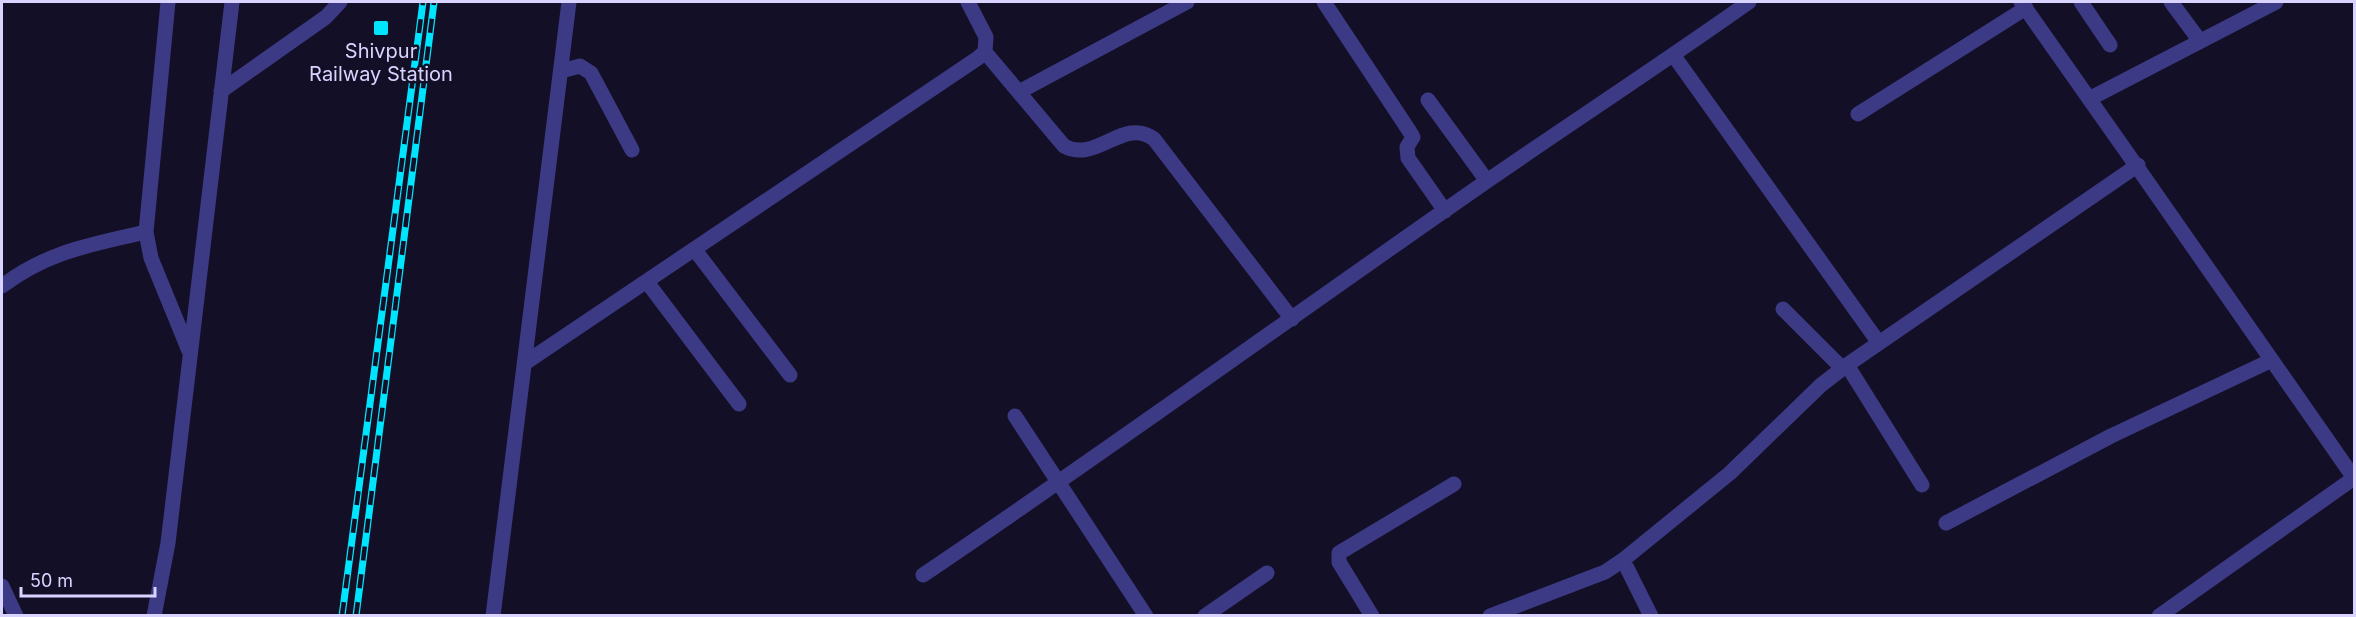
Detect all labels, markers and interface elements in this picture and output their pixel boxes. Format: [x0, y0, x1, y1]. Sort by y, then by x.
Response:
marker: Shivpur Railway Station [372, 19, 390, 37]
place label: Shivpur Railway Station [309, 39, 453, 86]
scale bar [21, 560, 154, 598]
text: 50 m [30, 570, 73, 591]

